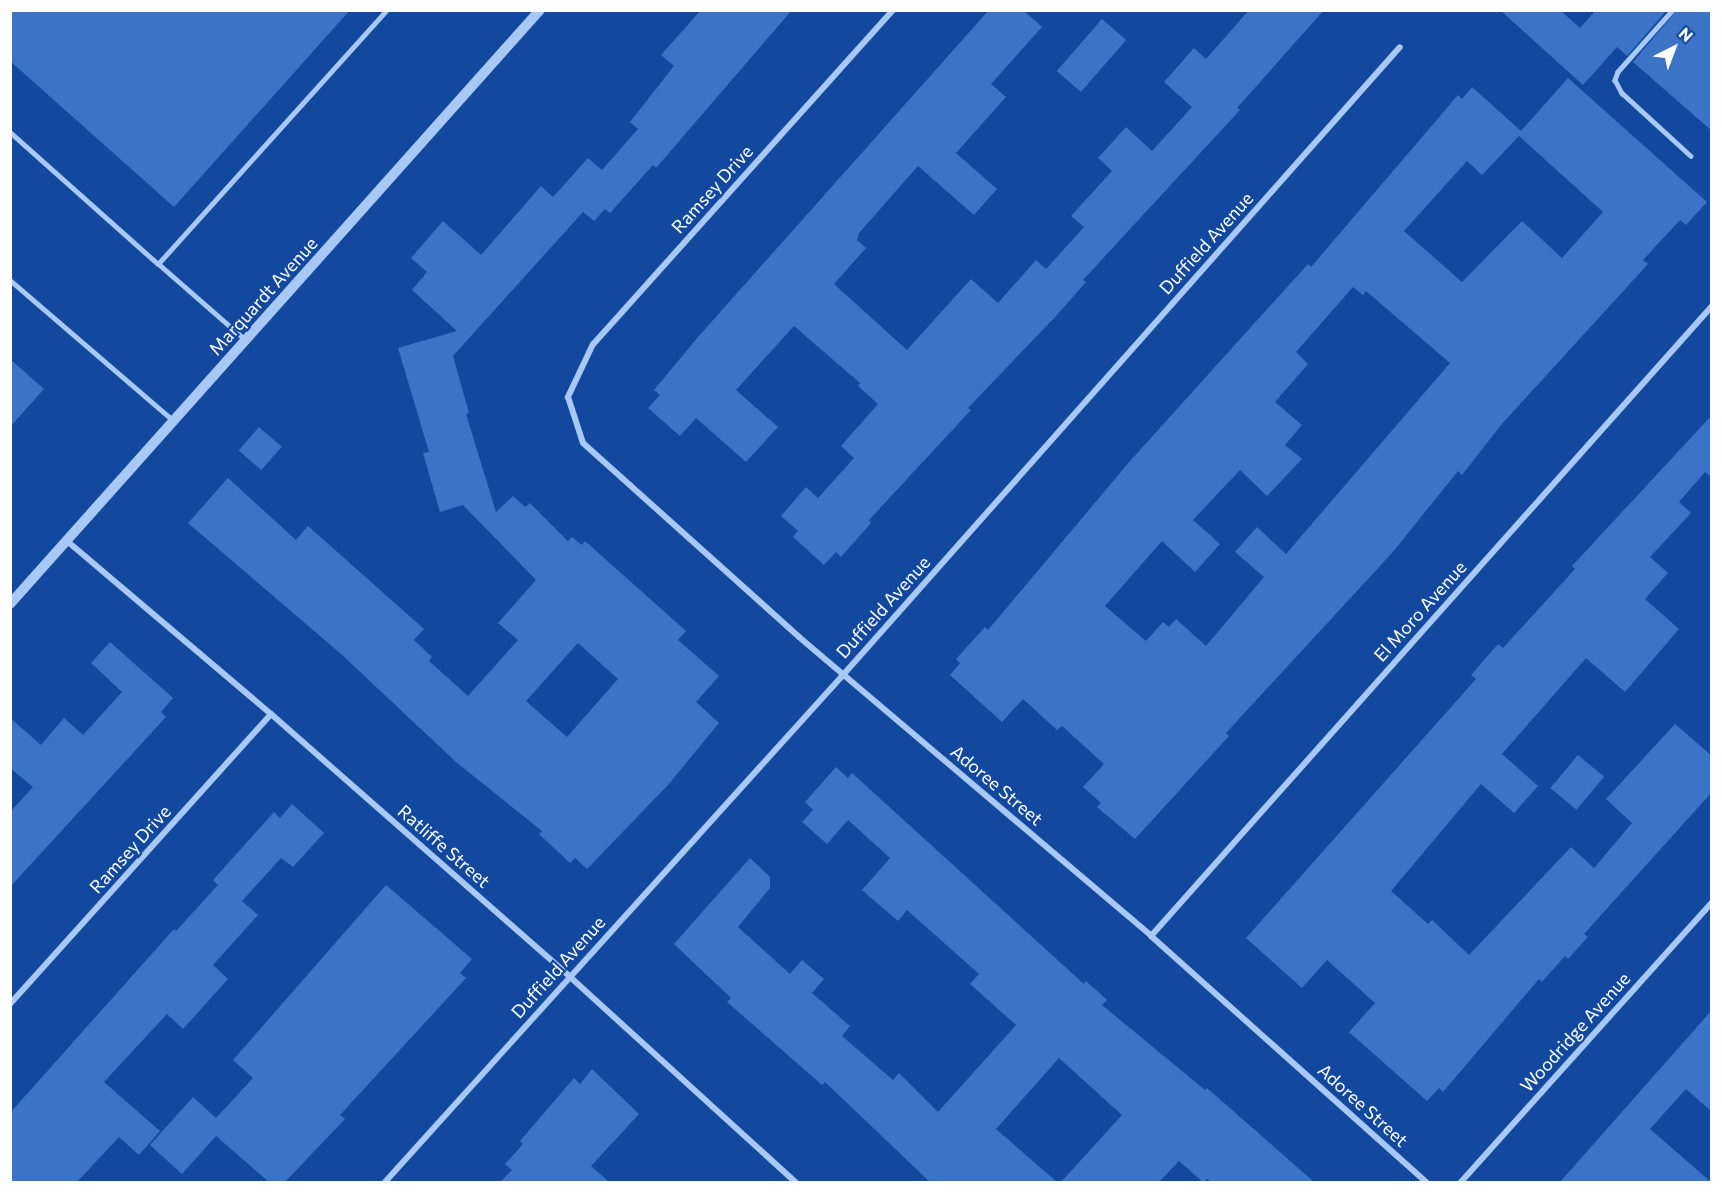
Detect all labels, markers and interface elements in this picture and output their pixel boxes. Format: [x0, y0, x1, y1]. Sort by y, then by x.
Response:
north arrow [1644, 18, 1704, 78]
text: N [1676, 23, 1697, 45]
street label: Ramsey Drive [667, 141, 757, 237]
street label: Duffield Avenue [1155, 188, 1257, 298]
street label: Marquardt Avenue [204, 233, 322, 359]
street label: Duffield Avenue [832, 552, 934, 662]
street label: El Moro Avenue [1369, 556, 1471, 666]
street label: Adoree Street [947, 740, 1047, 830]
street label: Ratliffe Street [393, 800, 495, 892]
street label: Ramsey Drive [85, 801, 175, 897]
street label: Duffield Avenue [507, 912, 609, 1022]
street label: Woodridge Avenue [1516, 968, 1634, 1096]
street label: Adoree Street [1314, 1059, 1412, 1151]

